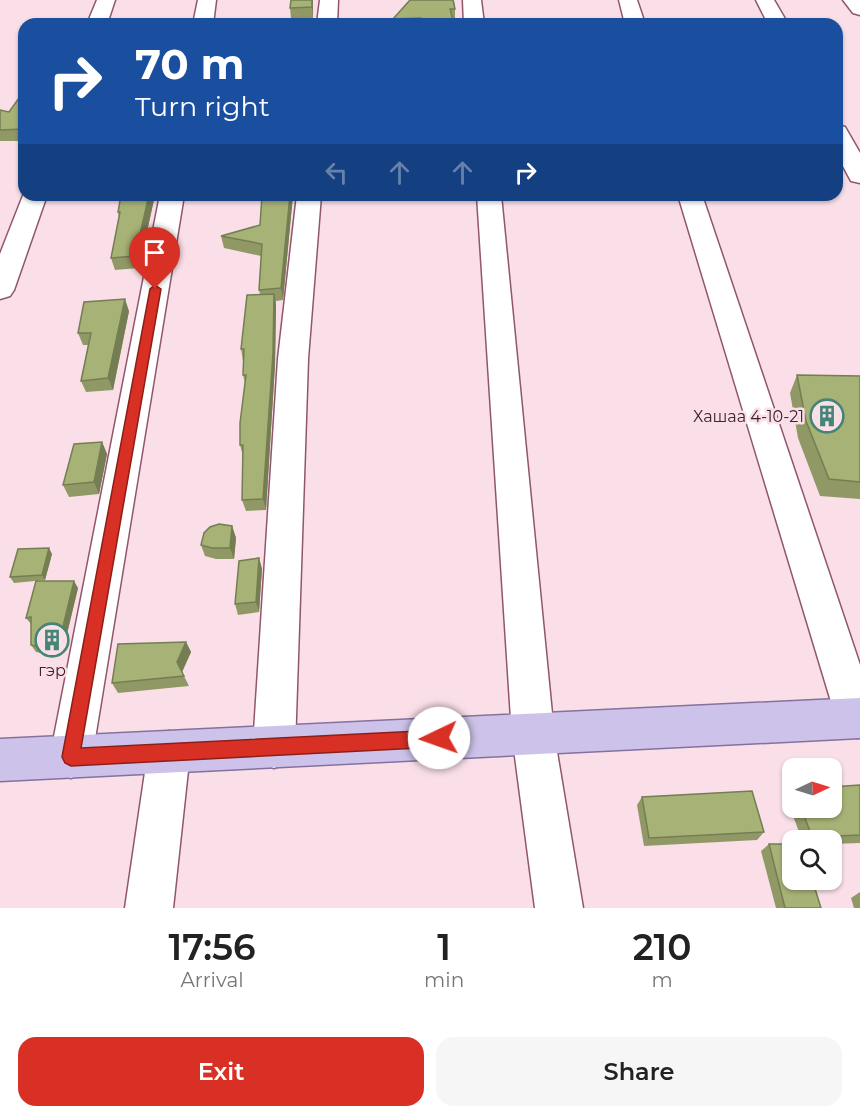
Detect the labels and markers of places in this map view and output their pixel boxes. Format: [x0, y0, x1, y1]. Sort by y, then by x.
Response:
pin [129, 227, 180, 289]
building icon: Хашаа 4-10-21 [809, 398, 845, 434]
place label: Хашаа 4-10-21 [693, 407, 804, 426]
building icon: гэр [34, 622, 70, 658]
place label: гэр [38, 661, 66, 680]

